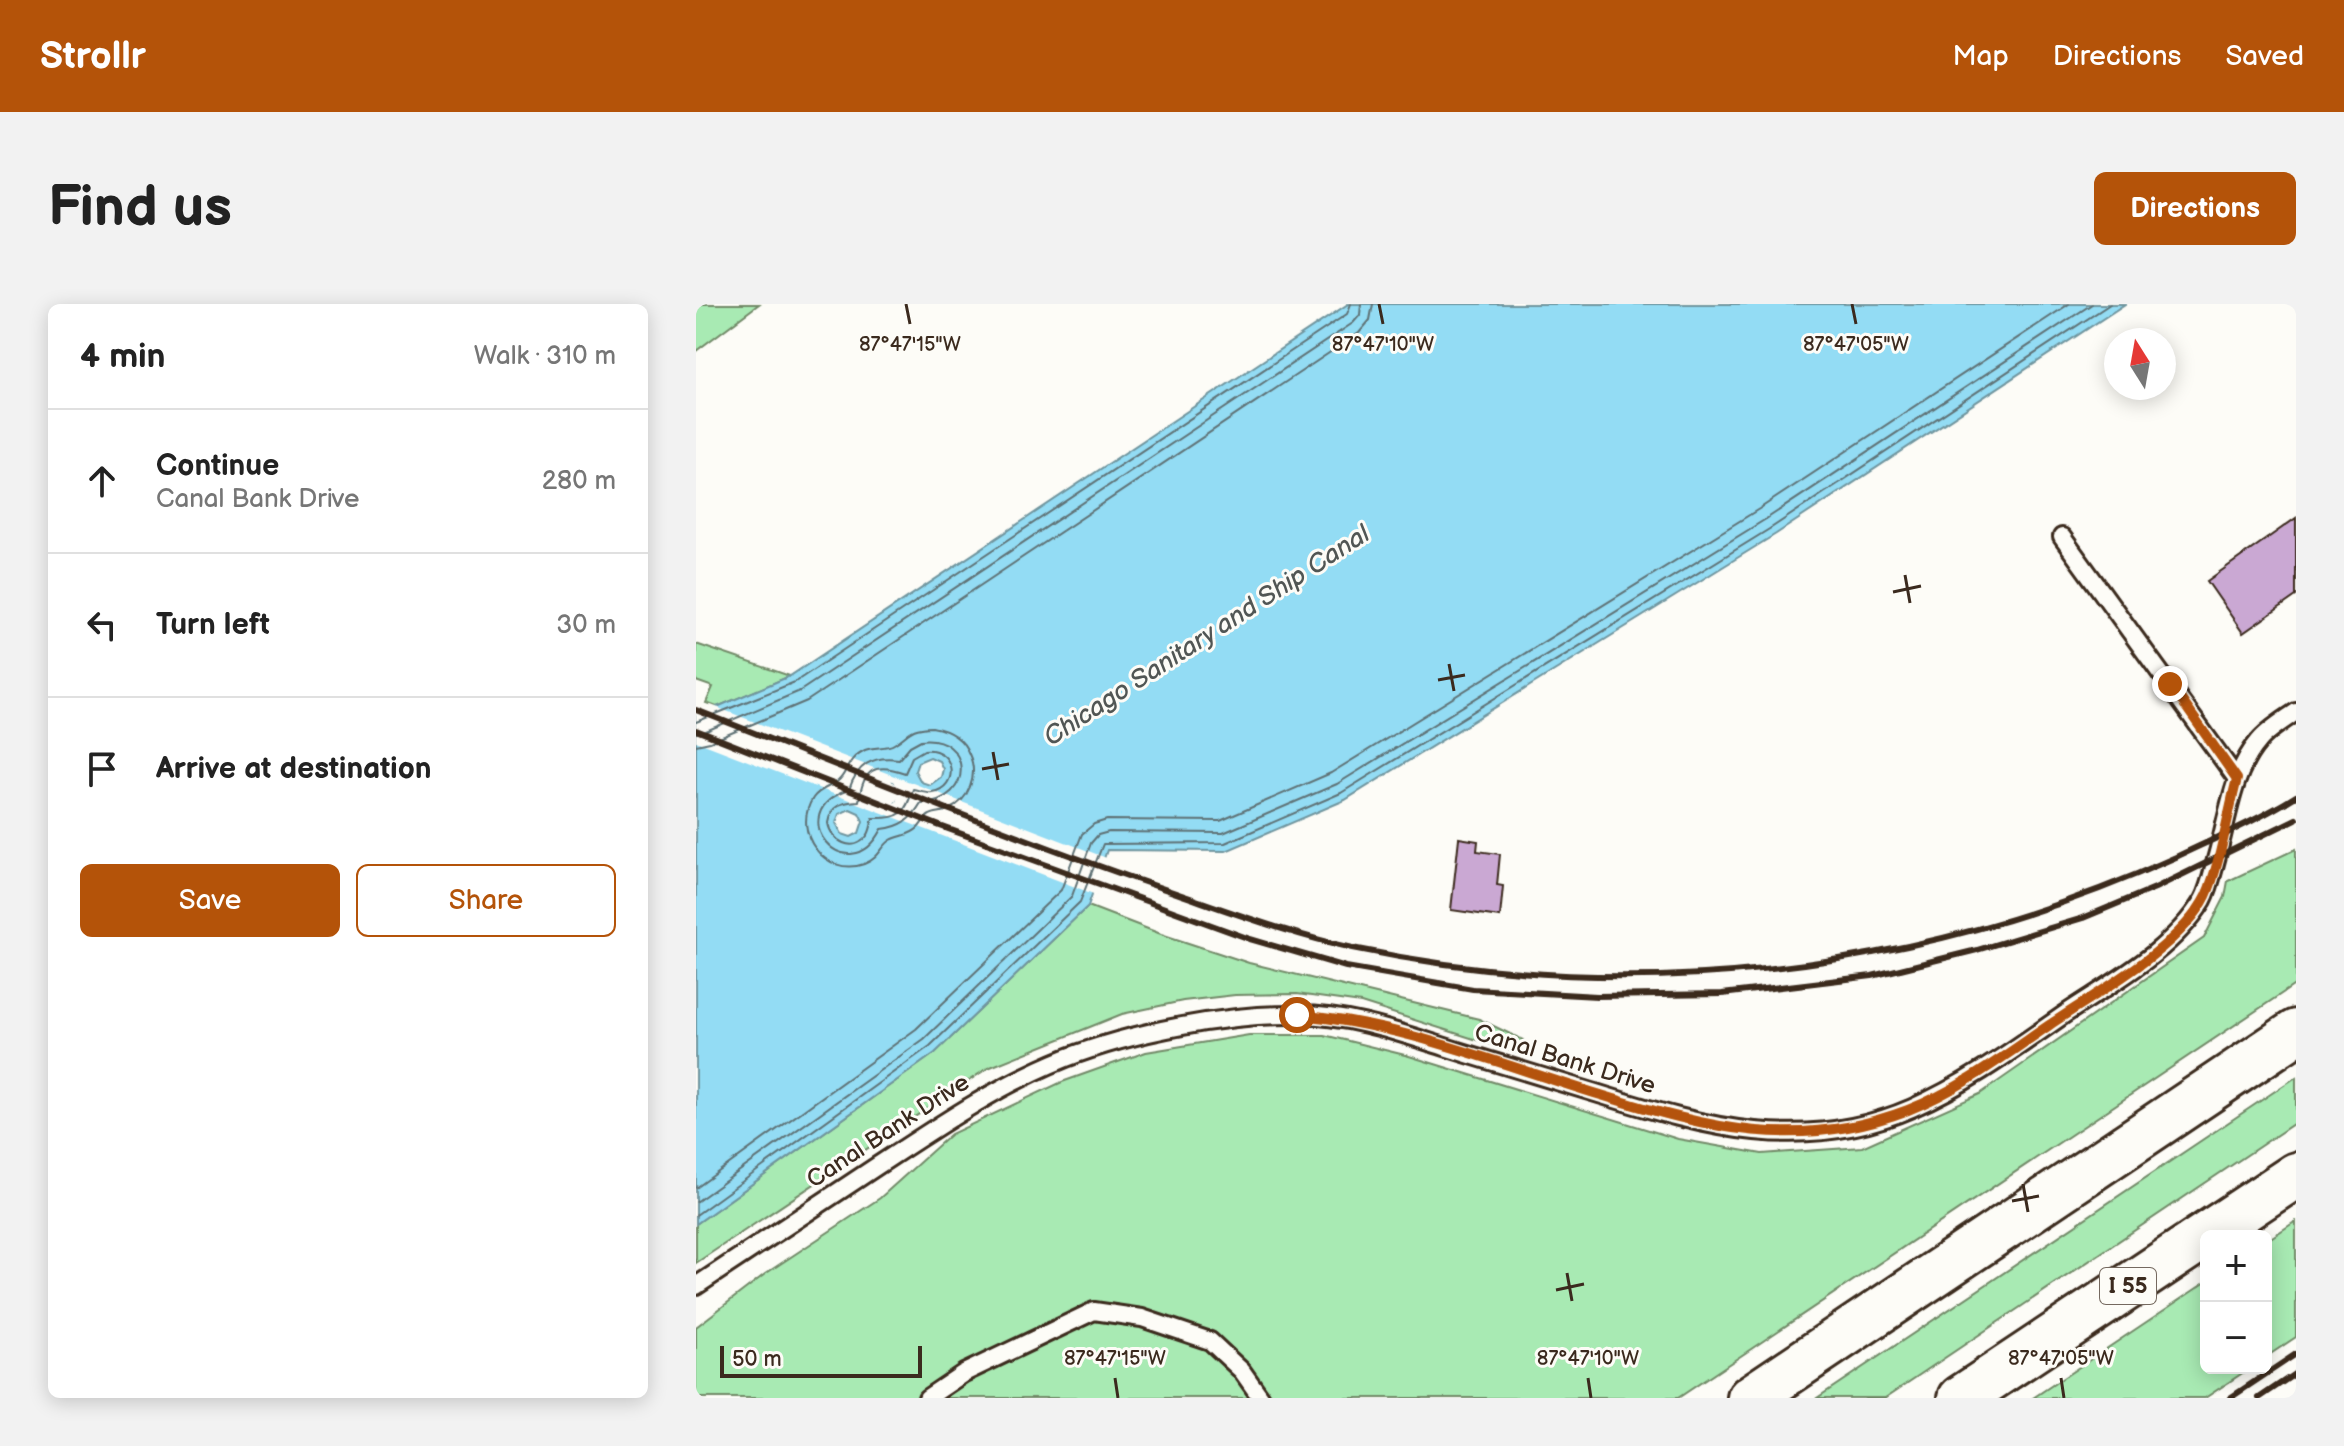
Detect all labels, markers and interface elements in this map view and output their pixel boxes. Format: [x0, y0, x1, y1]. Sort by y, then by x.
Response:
text: Strollr [40, 34, 146, 79]
text: Map [1952, 40, 2009, 73]
text: Directions [2053, 40, 2181, 73]
text: Saved [2225, 40, 2304, 73]
button: Directions [2094, 172, 2296, 245]
text: Find us [48, 175, 232, 242]
north arrow [2104, 328, 2176, 400]
text: 87°47'15"W [859, 333, 961, 357]
text: 87°47'10"W [1332, 333, 1434, 357]
text: 87°47'05"W [1803, 333, 1909, 357]
text: 4 min [80, 336, 166, 377]
text: Walk · 310 m [474, 341, 616, 372]
text: Continue [156, 448, 279, 484]
icon: ahead [80, 459, 124, 503]
text: 280 m [542, 466, 616, 497]
text: Canal Bank Drive [156, 484, 359, 515]
water label: Chicago Sanitary and Ship Canal [1038, 518, 1377, 753]
icon: left [80, 603, 124, 647]
text: Turn left [156, 607, 270, 643]
text: 30 m [556, 610, 616, 641]
route end [2152, 666, 2188, 702]
icon: arrive [80, 747, 124, 791]
text: Arrive at destination [156, 751, 432, 787]
button: Save [80, 864, 340, 937]
button: Share [356, 864, 616, 937]
route start [1279, 997, 1315, 1033]
street label: Canal Bank Drive [1471, 1018, 1659, 1100]
street label: Canal Bank Drive [801, 1068, 975, 1194]
map controls [2200, 1230, 2272, 1374]
button: + [2200, 1230, 2272, 1302]
road number: I 55 [2100, 1268, 2156, 1304]
button: − [2200, 1302, 2272, 1374]
scale bar [720, 1342, 922, 1378]
text: 50 m [732, 1346, 782, 1373]
text: 87°47'15"W [1064, 1347, 1166, 1371]
text: 87°47'10"W [1537, 1347, 1639, 1371]
text: 87°47'05"W [2008, 1347, 2114, 1371]

